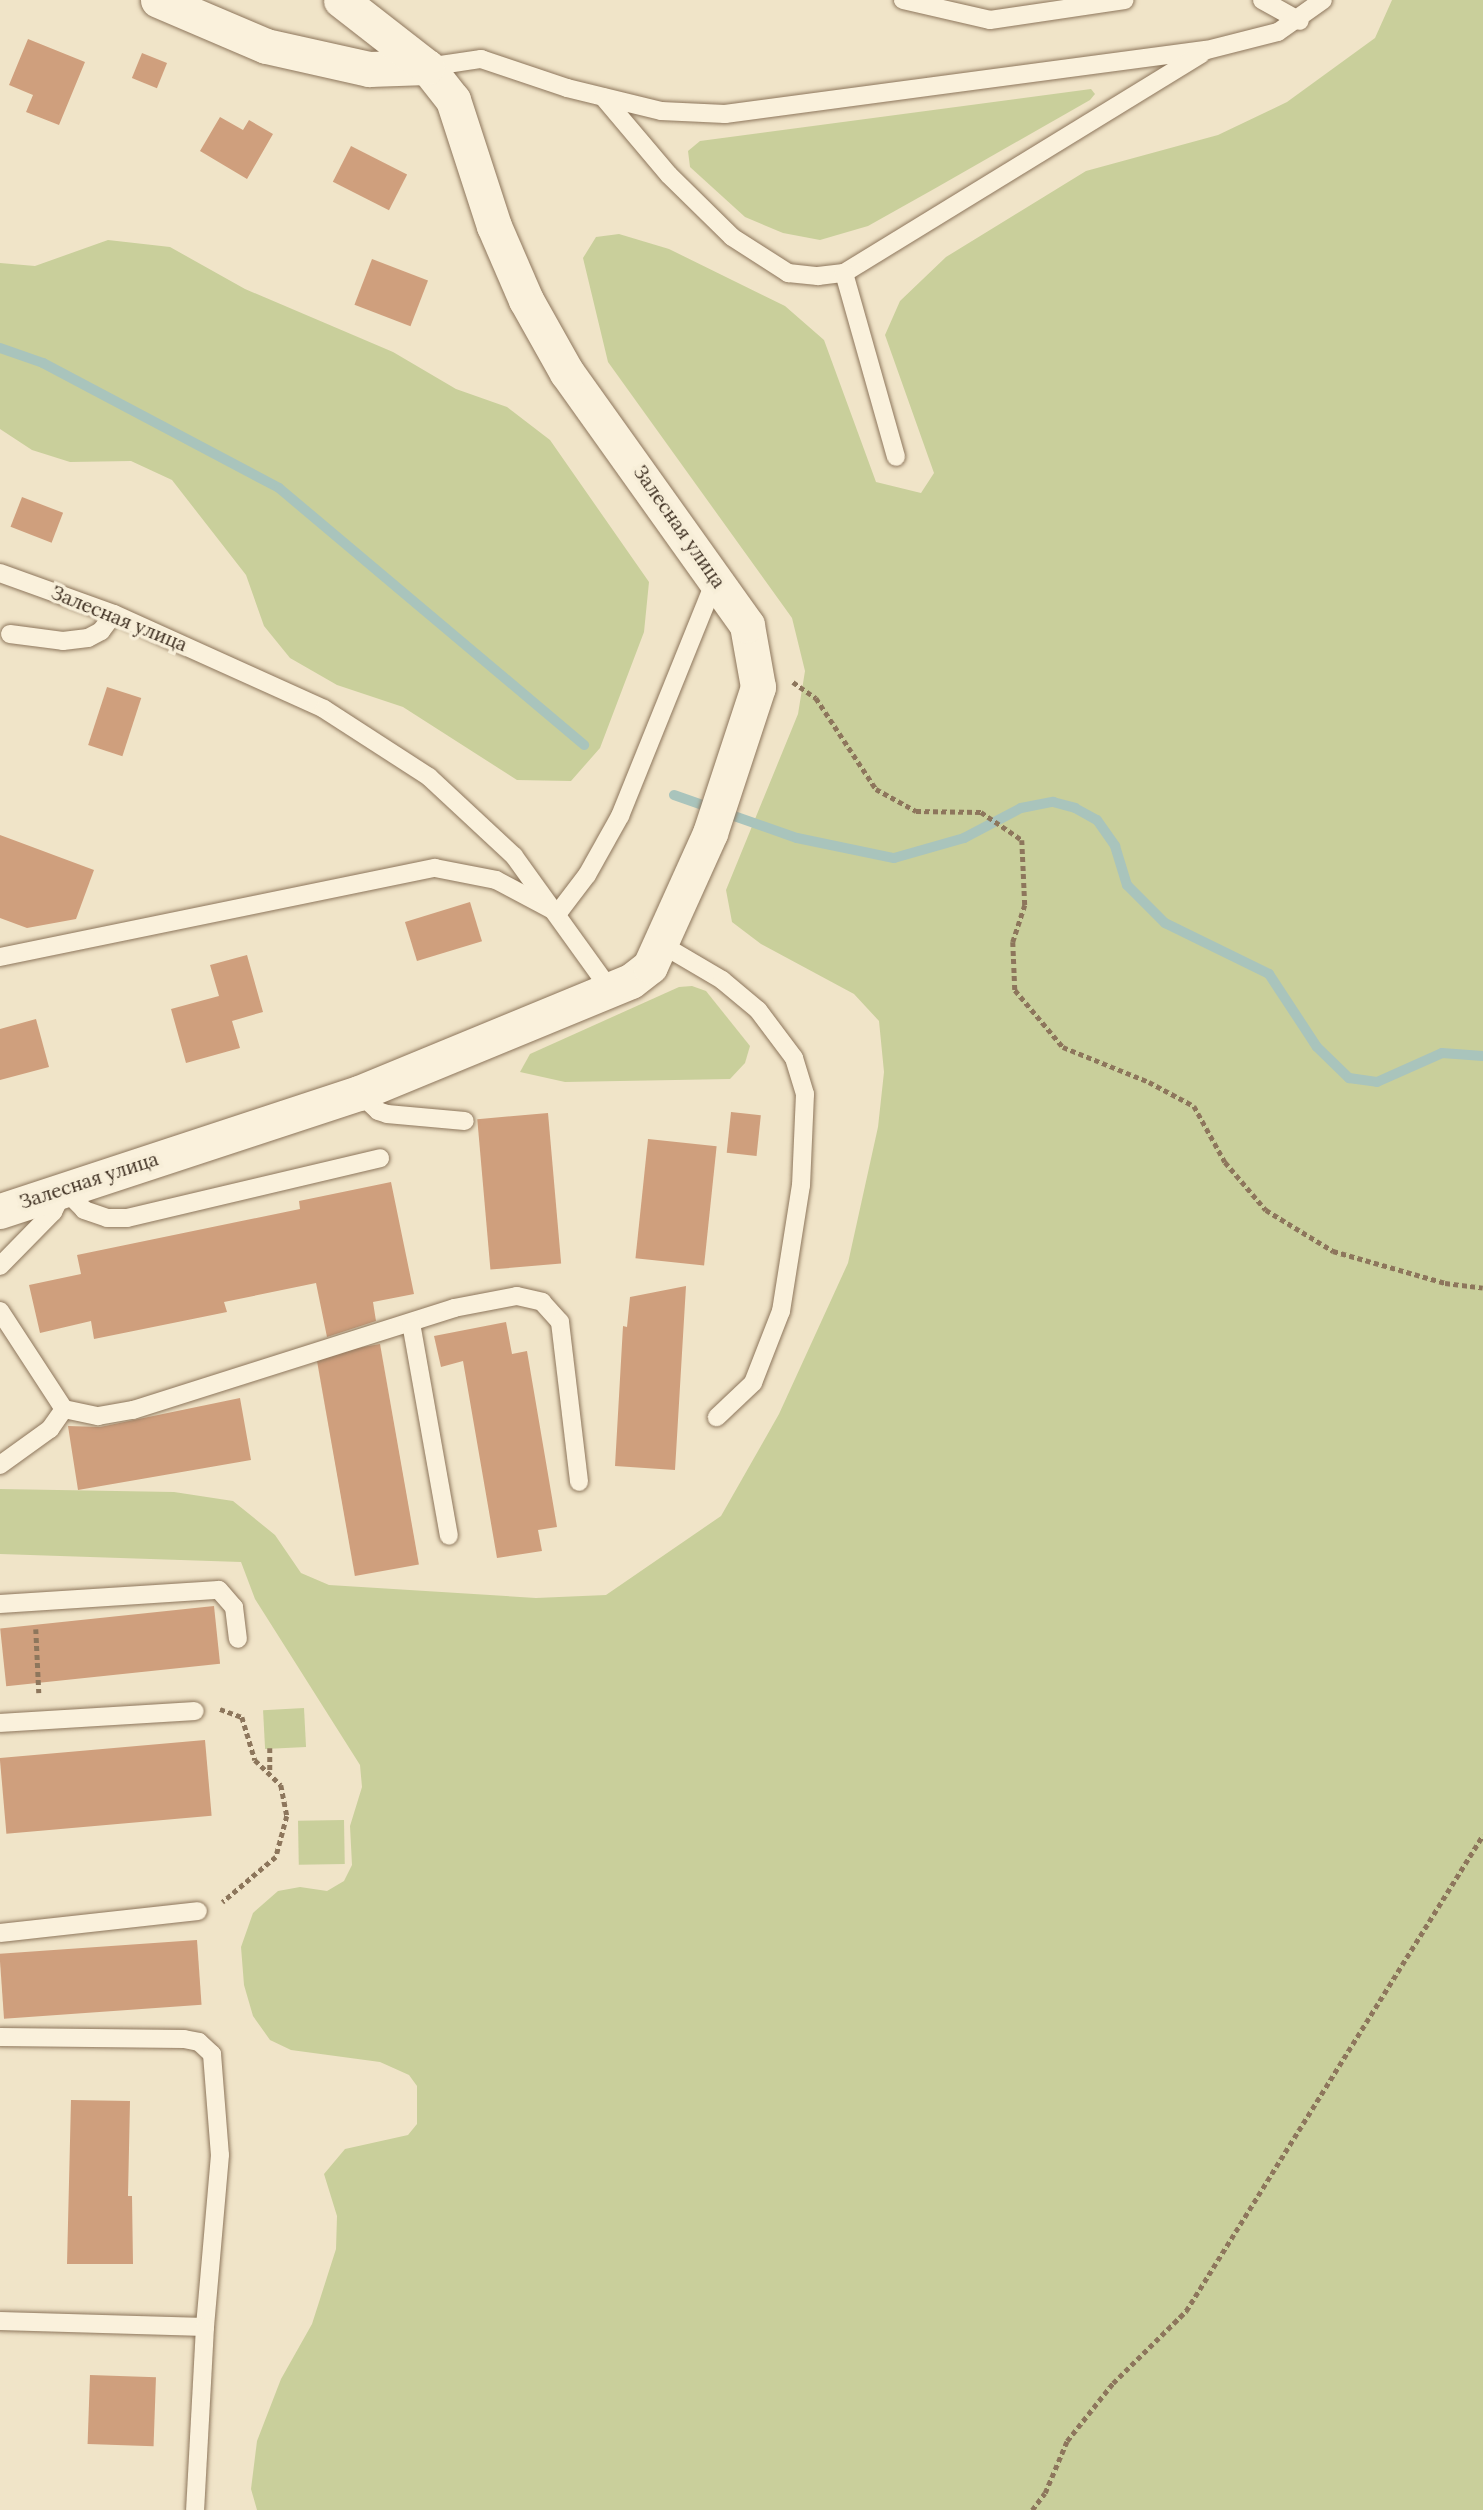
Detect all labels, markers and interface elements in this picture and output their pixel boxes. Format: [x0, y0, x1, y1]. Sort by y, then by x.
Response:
street label: Залесная улица [628, 461, 730, 593]
street label: Залесная улица [48, 581, 190, 657]
street label: Залесная улица [17, 1148, 161, 1214]

